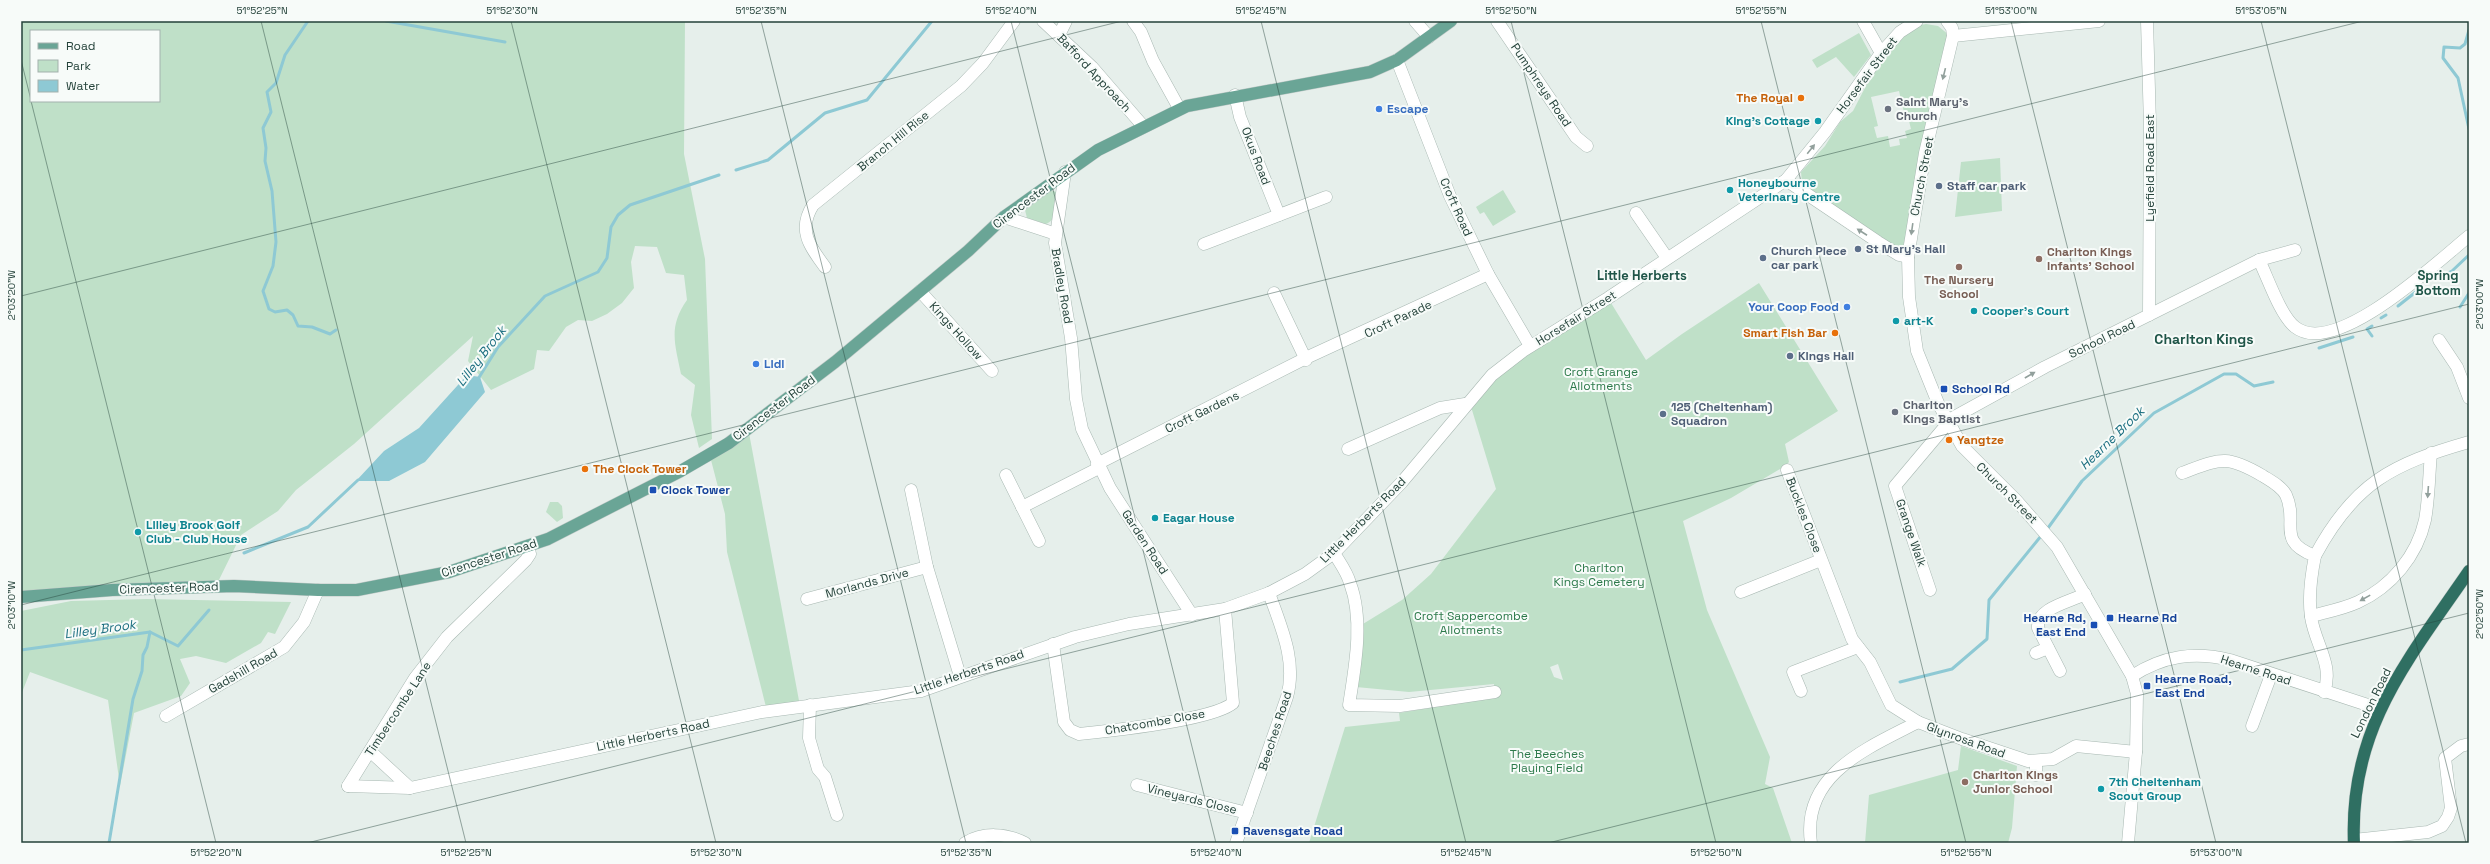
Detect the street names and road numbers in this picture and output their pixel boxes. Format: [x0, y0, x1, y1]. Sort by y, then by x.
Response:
street label: Bafford Approach [1053, 30, 1135, 116]
street label: Horsefair Street [1833, 33, 1901, 117]
street label: Pumphreys Road [1507, 40, 1575, 130]
street label: Branch Hill Rise [854, 107, 932, 175]
street label: Lyefield Road East [2142, 114, 2158, 222]
street label: Okus Road [1238, 125, 1274, 187]
street label: Church Street [1906, 135, 1938, 217]
street label: Cirencester Road [990, 160, 1078, 232]
street label: Croft Road [1436, 175, 1476, 239]
street label: Bradley Road [1047, 247, 1077, 325]
street label: Horsefair Street [1533, 287, 1619, 349]
street label: Croft Parade [1362, 296, 1434, 342]
street label: Kings Hollow [926, 299, 986, 363]
street label: School Road [2066, 316, 2138, 362]
street label: Cirencester Road [730, 372, 818, 444]
street label: Croft Gardens [1162, 387, 1242, 437]
street label: Church Street [1973, 459, 2041, 527]
street label: Little Herberts Road [1317, 474, 1409, 566]
street label: Buckles Close [1782, 475, 1826, 555]
street label: Grange Walk [1892, 497, 1930, 570]
street label: Garden Road [1118, 507, 1172, 577]
street label: Cirencester Road [439, 535, 539, 581]
street label: Morlands Drive [824, 564, 910, 602]
street label: Cirencester Road [119, 578, 219, 598]
street label: Gadshill Road [205, 645, 281, 697]
street label: Little Herberts Road [912, 646, 1026, 698]
street label: Hearne Road [2219, 651, 2293, 689]
street label: Timbercombe Lane [361, 658, 435, 760]
street label: London Road [2347, 665, 2395, 741]
street label: Beeches Road [1255, 689, 1295, 773]
street label: Chatcombe Close [1104, 705, 1206, 739]
street label: Little Herberts Road [595, 715, 711, 755]
street label: Glynrosa Road [1924, 718, 2008, 762]
street label: Vineyards Close [1145, 780, 1239, 818]

